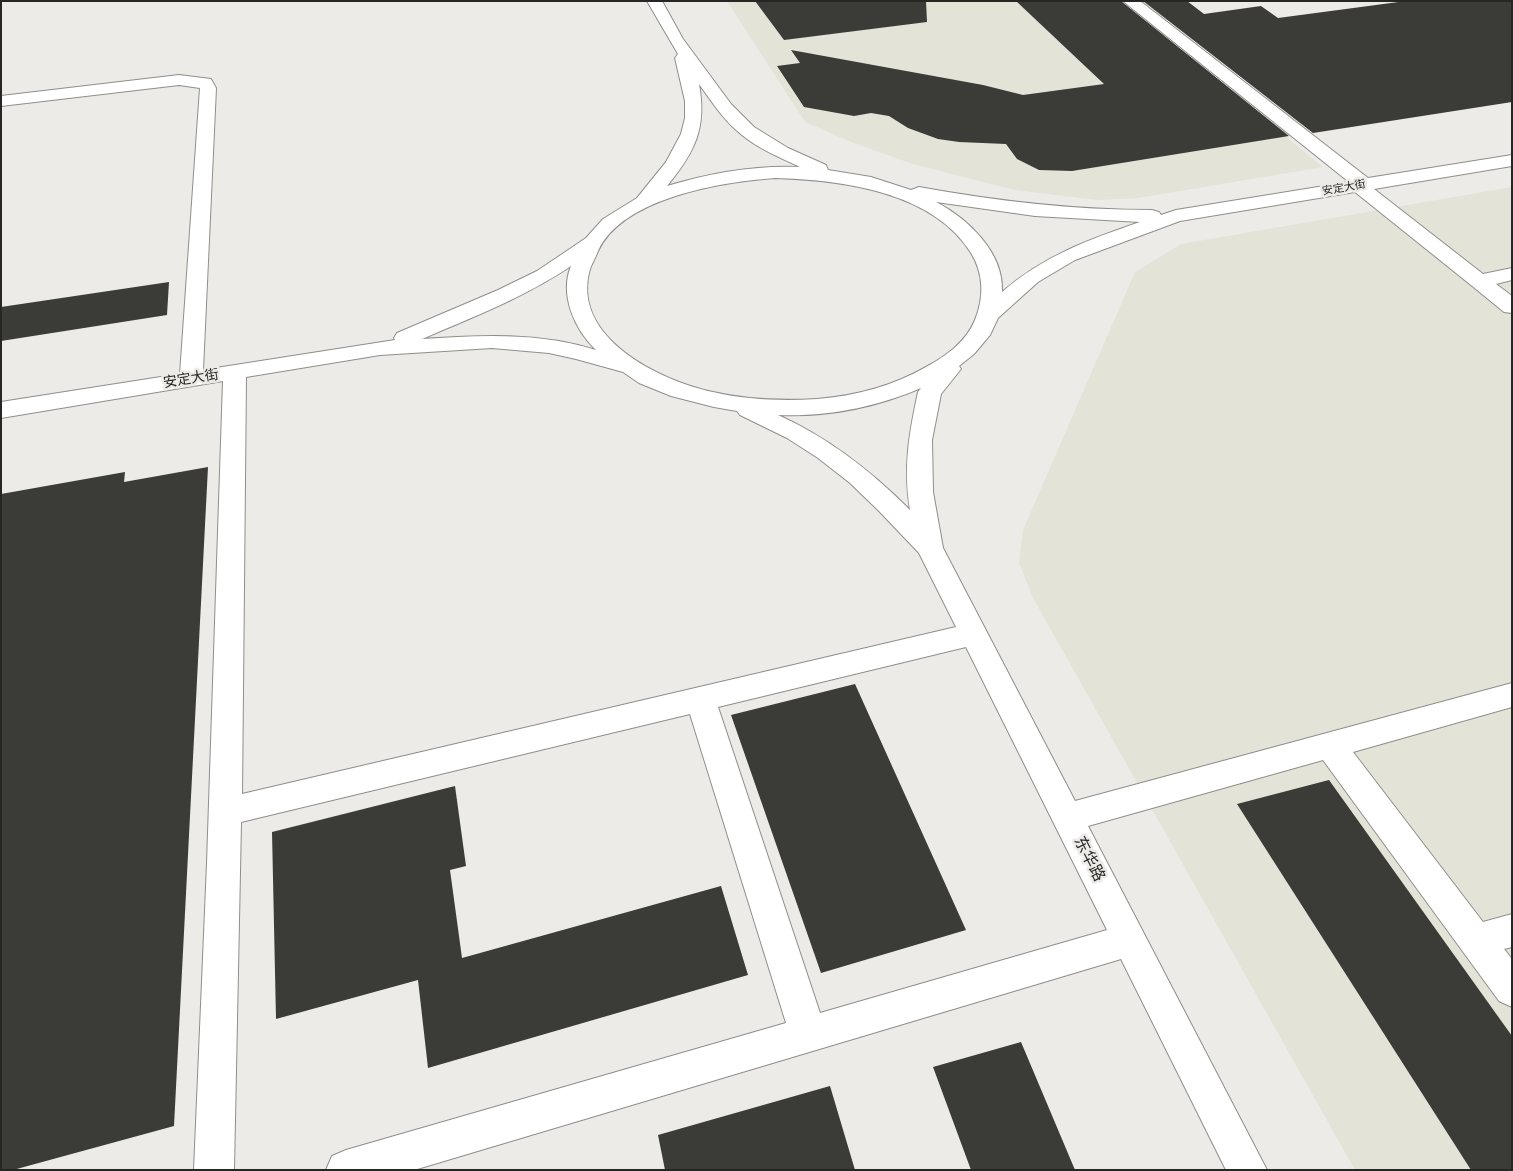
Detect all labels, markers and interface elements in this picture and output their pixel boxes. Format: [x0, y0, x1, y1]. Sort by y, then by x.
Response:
street label: 安定大街 [1321, 178, 1367, 198]
street label: 安定大街 [162, 366, 220, 392]
street label: 东华路 [1070, 833, 1108, 885]

